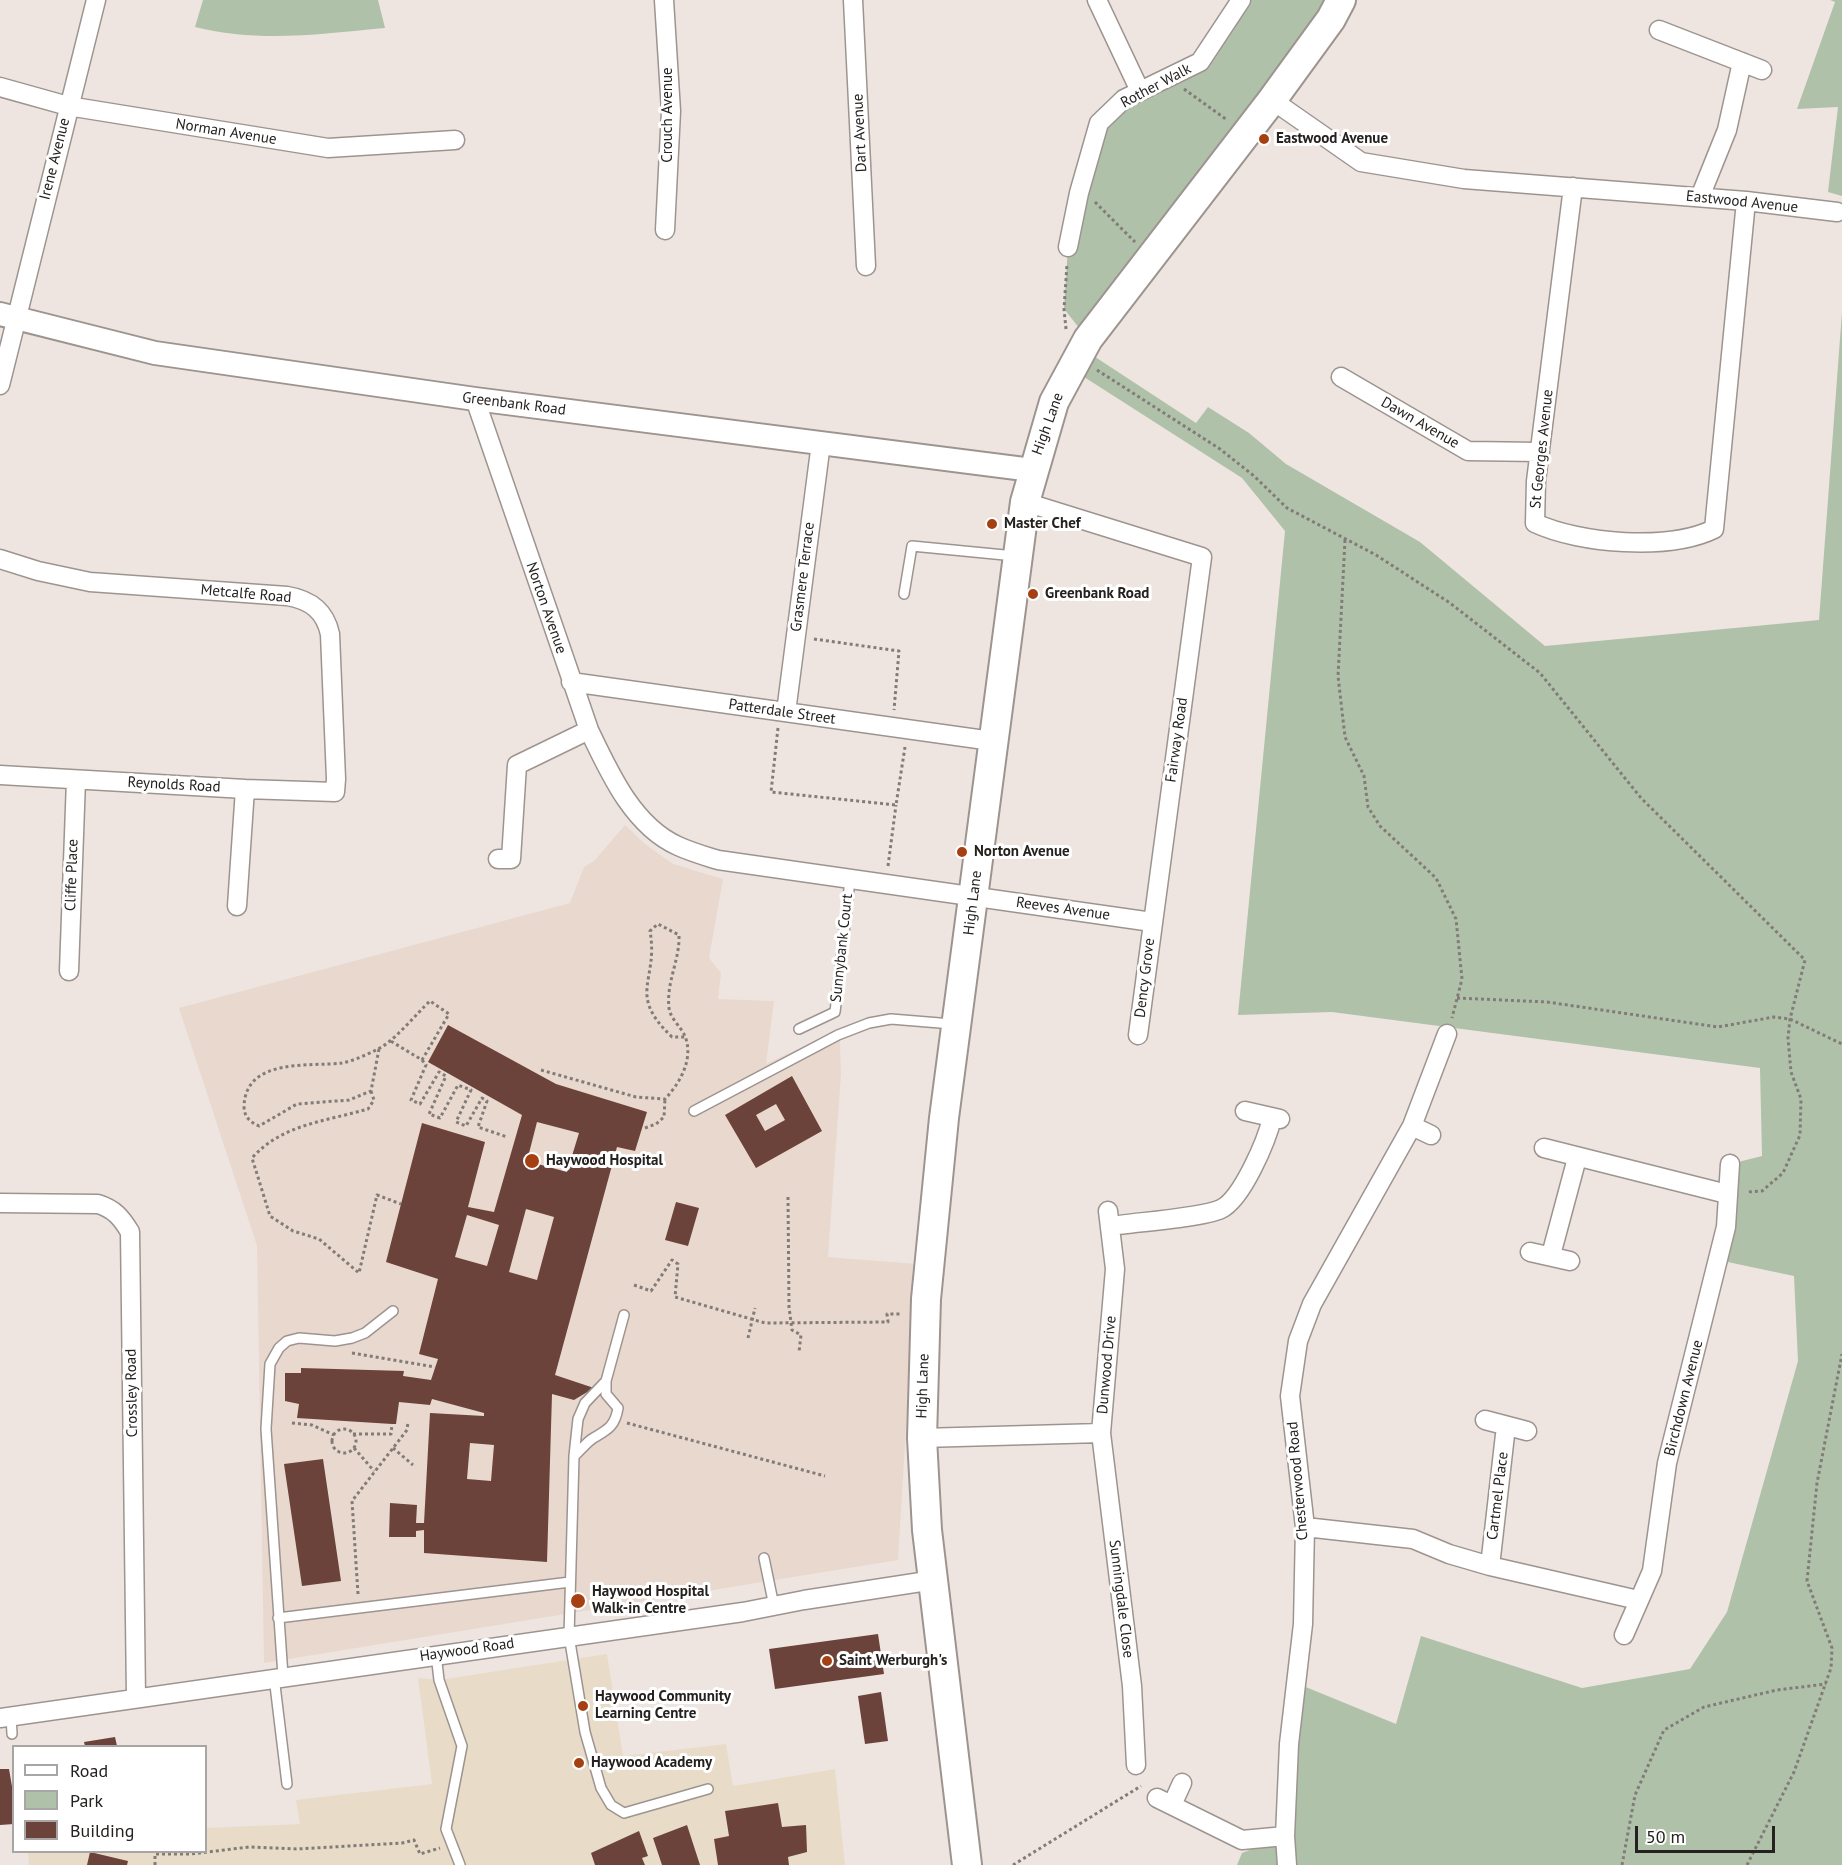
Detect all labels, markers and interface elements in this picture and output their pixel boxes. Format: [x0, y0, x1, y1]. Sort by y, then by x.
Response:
street label: Rother Walk [1118, 60, 1194, 112]
street label: Crouch Avenue [659, 67, 677, 163]
street label: Dart Avenue [849, 93, 871, 173]
street label: Norman Avenue [174, 115, 278, 149]
street label: Irene Avenue [36, 116, 74, 202]
place label: Eastwood Avenue [1276, 130, 1388, 148]
marker: Eastwood Avenue [1257, 132, 1271, 146]
street label: Eastwood Avenue [1685, 187, 1799, 217]
street label: Greenbank Road [461, 389, 567, 419]
street label: St Georges Avenue [1527, 389, 1557, 509]
street label: High Lane [1028, 390, 1068, 458]
street label: Dawn Avenue [1378, 393, 1462, 453]
place label: Master Chef [1004, 515, 1081, 533]
marker: Master Chef [985, 517, 999, 531]
street label: Grasmere Terrace [787, 521, 819, 633]
street label: Norton Avenue [522, 560, 570, 656]
street label: Metcalfe Road [200, 581, 292, 607]
place label: Greenbank Road [1045, 585, 1149, 603]
marker: Greenbank Road [1026, 587, 1040, 601]
street label: Patterdale Street [727, 696, 837, 728]
street label: Fairway Road [1162, 696, 1192, 784]
street label: Reynolds Road [127, 774, 221, 796]
street label: Cliffe Place [62, 839, 82, 911]
place label: Norton Avenue [974, 843, 1070, 861]
marker: Norton Avenue [955, 845, 969, 859]
street label: High Lane [960, 870, 986, 936]
street label: Sunnybank Court [827, 893, 857, 1003]
street label: Reeves Avenue [1015, 893, 1111, 925]
street label: Dency Grove [1131, 937, 1159, 1019]
marker: Haywood Hospital [523, 1152, 541, 1170]
place label: Haywood Hospital [546, 1152, 663, 1170]
street label: Dunwood Drive [1094, 1315, 1120, 1415]
street label: Birchdown Avenue [1661, 1338, 1707, 1458]
street label: Crossley Road [122, 1349, 142, 1437]
street label: High Lane [913, 1353, 933, 1419]
street label: Chesterwood Road [1284, 1421, 1312, 1541]
street label: Cartmel Place [1484, 1451, 1512, 1541]
street label: Sunningdale Close [1105, 1539, 1137, 1659]
place label: Haywood Hospital Walk-in Centre [592, 1583, 709, 1618]
marker: Haywood Hospital Walk-in Centre [569, 1592, 587, 1610]
street label: Haywood Road [419, 1634, 515, 1666]
place label: Saint Werburgh's [839, 1652, 947, 1670]
marker: Saint Werburgh's [820, 1654, 834, 1668]
place label: Haywood Community Learning Centre [595, 1688, 731, 1723]
marker: Haywood Community Learning Centre [576, 1699, 590, 1713]
legend [12, 1745, 207, 1853]
place label: Haywood Academy [591, 1754, 712, 1772]
marker: Haywood Academy [572, 1756, 586, 1770]
text: Road [70, 1759, 108, 1782]
text: Park [70, 1789, 103, 1812]
scale bar [1638, 1814, 1778, 1852]
text: Building [70, 1819, 134, 1842]
text: 50 m [1646, 1825, 1685, 1848]

